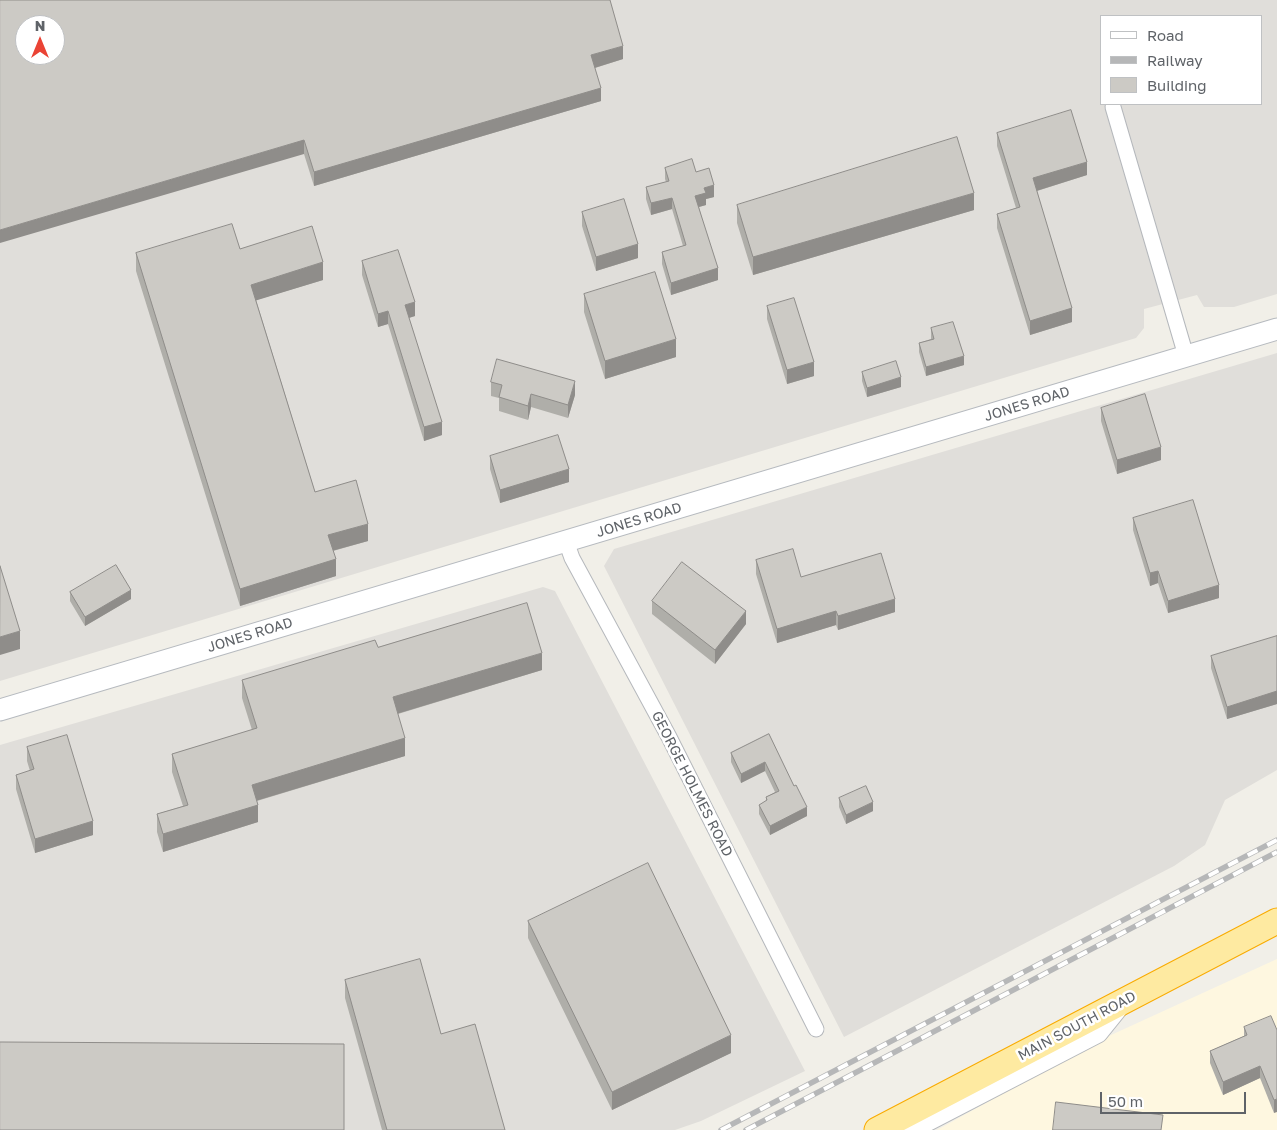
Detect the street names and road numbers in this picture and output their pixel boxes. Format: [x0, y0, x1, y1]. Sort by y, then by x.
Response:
street label: JONES ROAD [982, 383, 1072, 425]
street label: JONES ROAD [594, 499, 684, 541]
street label: JONES ROAD [205, 614, 295, 656]
street label: GEORGE HOLMES ROAD [648, 708, 736, 860]
street label: MAIN SOUTH ROAD [1015, 988, 1139, 1064]

